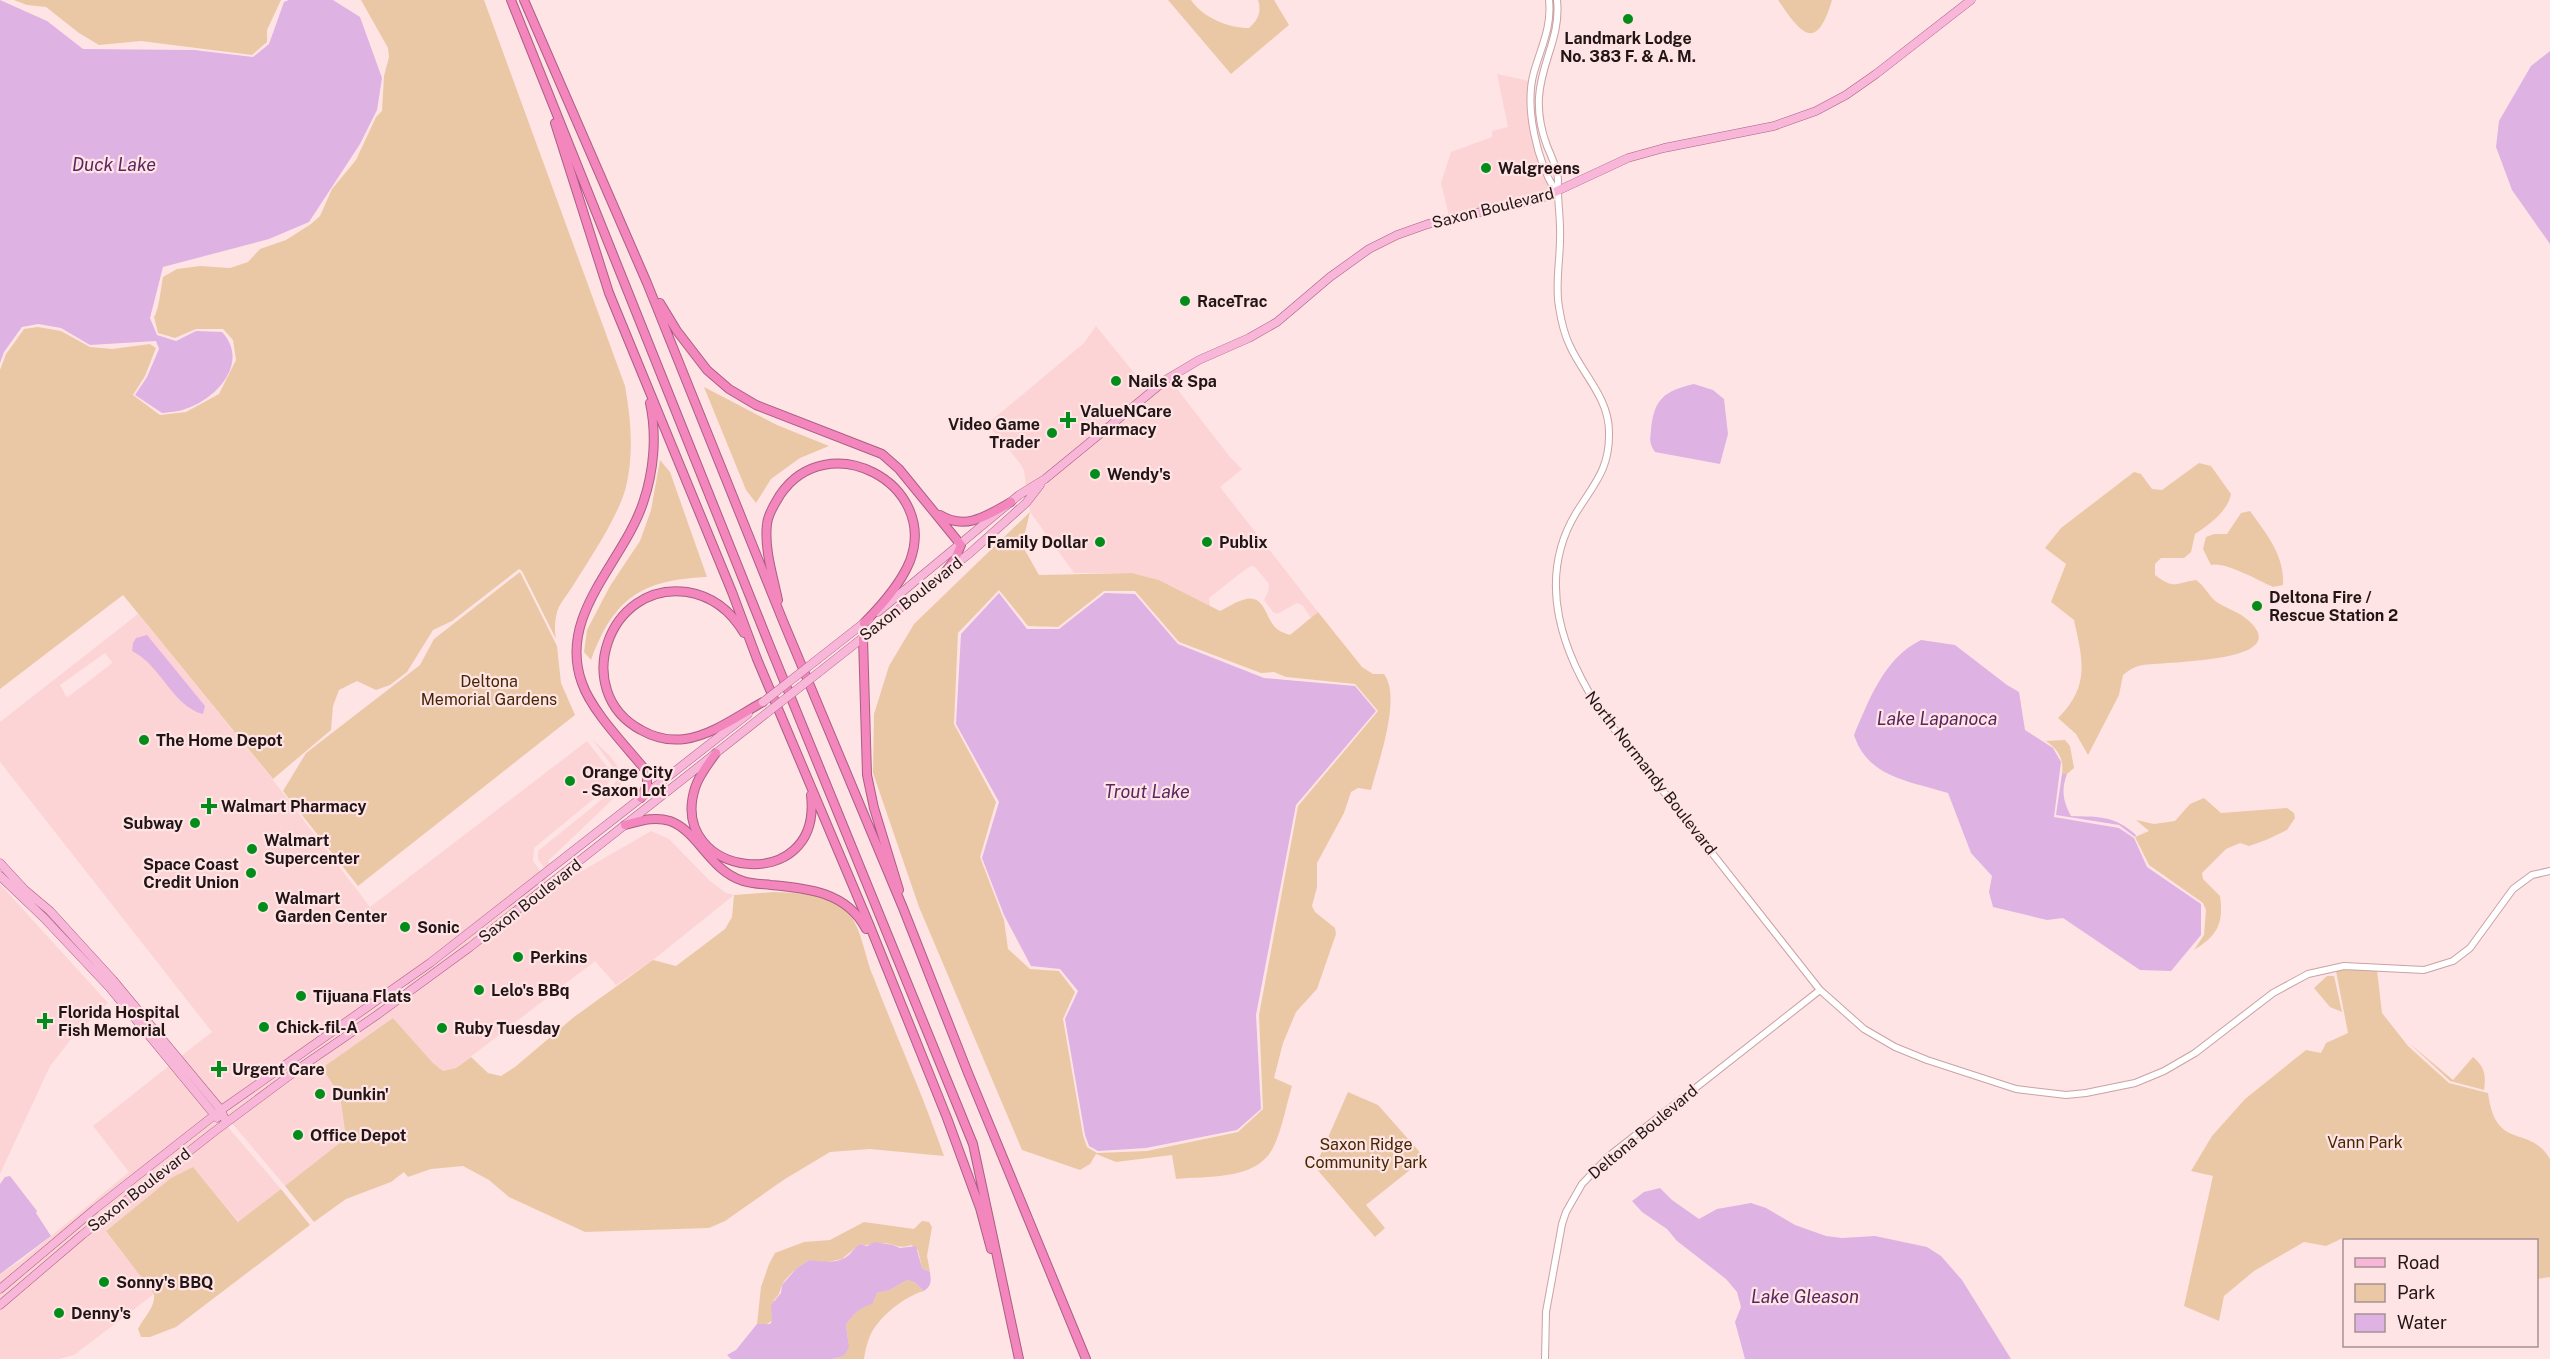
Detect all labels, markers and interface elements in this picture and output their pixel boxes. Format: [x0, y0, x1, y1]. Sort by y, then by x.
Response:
marker: Landmark Lodge No. 383 F. & A. M. [1621, 12, 1635, 26]
place label: Landmark Lodge No. 383 F. & A. M. [1560, 29, 1696, 66]
water label: Duck Lake [72, 154, 156, 175]
place label: Walgreens [1498, 159, 1580, 178]
marker: Walgreens [1479, 161, 1493, 175]
street label: Saxon Boulevard [1430, 184, 1556, 232]
place label: RaceTrac [1197, 292, 1268, 311]
marker: RaceTrac [1178, 294, 1192, 308]
place label: Nails & Spa [1128, 372, 1217, 391]
marker: Nails & Spa [1109, 374, 1123, 388]
place label: ValueNCare Pharmacy [1080, 402, 1172, 439]
marker: ValueNCare Pharmacy [1061, 413, 1075, 427]
place label: Video Game Trader [948, 415, 1040, 452]
marker: Video Game Trader [1045, 426, 1059, 440]
place label: Wendy's [1107, 465, 1171, 484]
marker: Wendy's [1088, 467, 1102, 481]
place label: Family Dollar [987, 533, 1088, 552]
place label: Publix [1219, 533, 1268, 552]
marker: Family Dollar [1093, 535, 1107, 549]
marker: Publix [1200, 535, 1214, 549]
street label: Saxon Boulevard [856, 553, 966, 645]
place label: Deltona Fire / Rescue Station 2 [2269, 588, 2398, 625]
marker: Deltona Fire / Rescue Station 2 [2250, 599, 2264, 613]
park label: Deltona Memorial Gardens [421, 672, 557, 709]
street label: North Normandy Boulevard [1581, 687, 1721, 859]
water label: Lake Lapanoca [1877, 708, 1997, 729]
place label: The Home Depot [156, 731, 283, 750]
marker: The Home Depot [137, 733, 151, 747]
place label: Orange City - Saxon Lot [582, 763, 673, 800]
marker: Orange City - Saxon Lot [563, 774, 577, 788]
water label: Trout Lake [1104, 781, 1190, 802]
place label: Walmart Pharmacy [221, 797, 366, 816]
marker: Walmart Pharmacy [202, 799, 216, 813]
place label: Subway [123, 814, 183, 833]
marker: Subway [188, 816, 202, 830]
place label: Walmart Supercenter [264, 831, 360, 868]
marker: Walmart Supercenter [245, 842, 259, 856]
place label: Space Coast Credit Union [143, 855, 239, 892]
street label: Saxon Boulevard [475, 855, 585, 947]
marker: Space Coast Credit Union [244, 866, 258, 880]
place label: Walmart Garden Center [275, 889, 387, 926]
marker: Walmart Garden Center [256, 900, 270, 914]
place label: Sonic [417, 918, 460, 937]
marker: Sonic [398, 920, 412, 934]
place label: Perkins [530, 948, 587, 967]
marker: Perkins [511, 950, 525, 964]
place label: Lelo's BBq [491, 981, 569, 1000]
marker: Lelo's BBq [472, 983, 486, 997]
place label: Tijuana Flats [313, 987, 411, 1006]
marker: Tijuana Flats [294, 989, 308, 1003]
place label: Florida Hospital Fish Memorial [58, 1003, 180, 1040]
marker: Florida Hospital Fish Memorial [36, 1012, 54, 1030]
place label: Chick-fil-A [276, 1018, 358, 1037]
place label: Ruby Tuesday [454, 1019, 560, 1038]
marker: Chick-fil-A [257, 1020, 271, 1034]
marker: Ruby Tuesday [435, 1021, 449, 1035]
marker: Urgent Care [210, 1060, 228, 1078]
place label: Urgent Care [232, 1060, 325, 1079]
street label: Deltona Boulevard [1585, 1081, 1701, 1183]
place label: Dunkin' [332, 1085, 389, 1104]
marker: Dunkin' [313, 1087, 327, 1101]
place label: Office Depot [310, 1126, 407, 1145]
marker: Office Depot [291, 1128, 305, 1142]
park label: Vann Park [2327, 1133, 2403, 1152]
park label: Saxon Ridge Community Park [1304, 1135, 1428, 1172]
street label: Saxon Boulevard [84, 1144, 194, 1236]
legend [2343, 1239, 2538, 1347]
text: Road [2397, 1252, 2440, 1273]
place label: Sonny's BBQ [116, 1273, 213, 1292]
marker: Sonny's BBQ [97, 1275, 111, 1289]
text: Park [2397, 1282, 2435, 1303]
water label: Lake Gleason [1751, 1286, 1859, 1307]
place label: Denny's [71, 1304, 131, 1323]
marker: Denny's [52, 1306, 66, 1320]
text: Water [2397, 1312, 2447, 1333]

